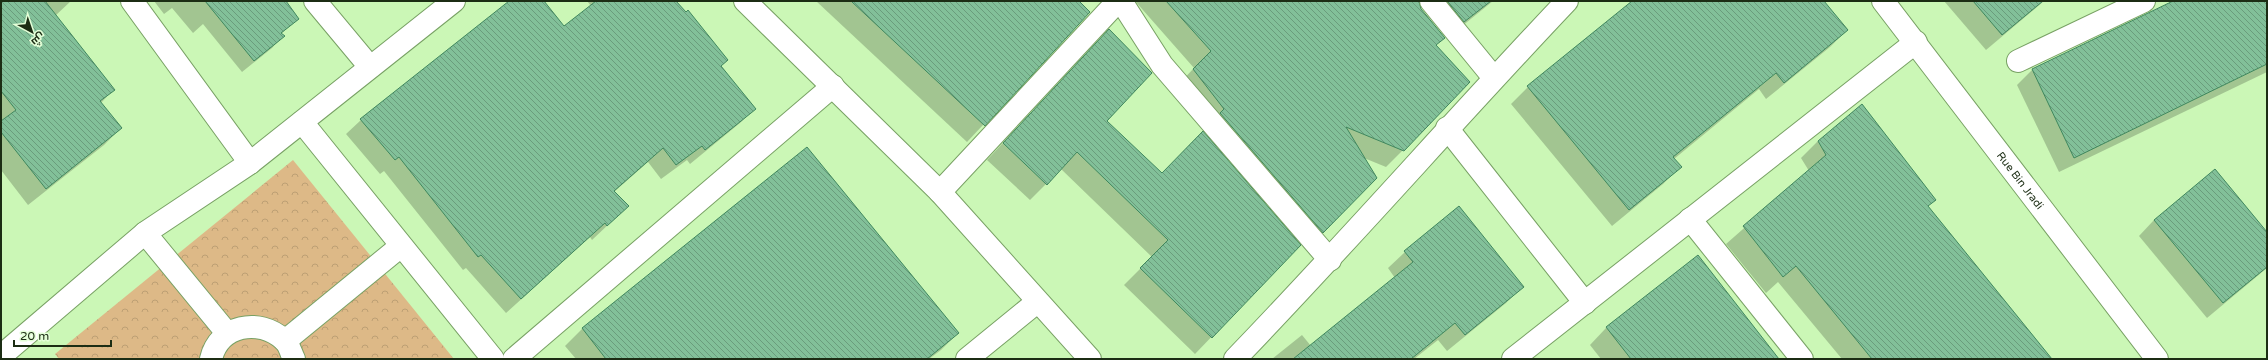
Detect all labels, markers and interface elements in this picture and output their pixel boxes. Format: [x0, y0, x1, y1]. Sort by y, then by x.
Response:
north arrow [12, 12, 52, 52]
text: ش [29, 30, 48, 49]
street label: Rue Bin Jradi [1994, 149, 2046, 212]
scale bar [14, 322, 111, 348]
text: 20 m [20, 329, 49, 343]

